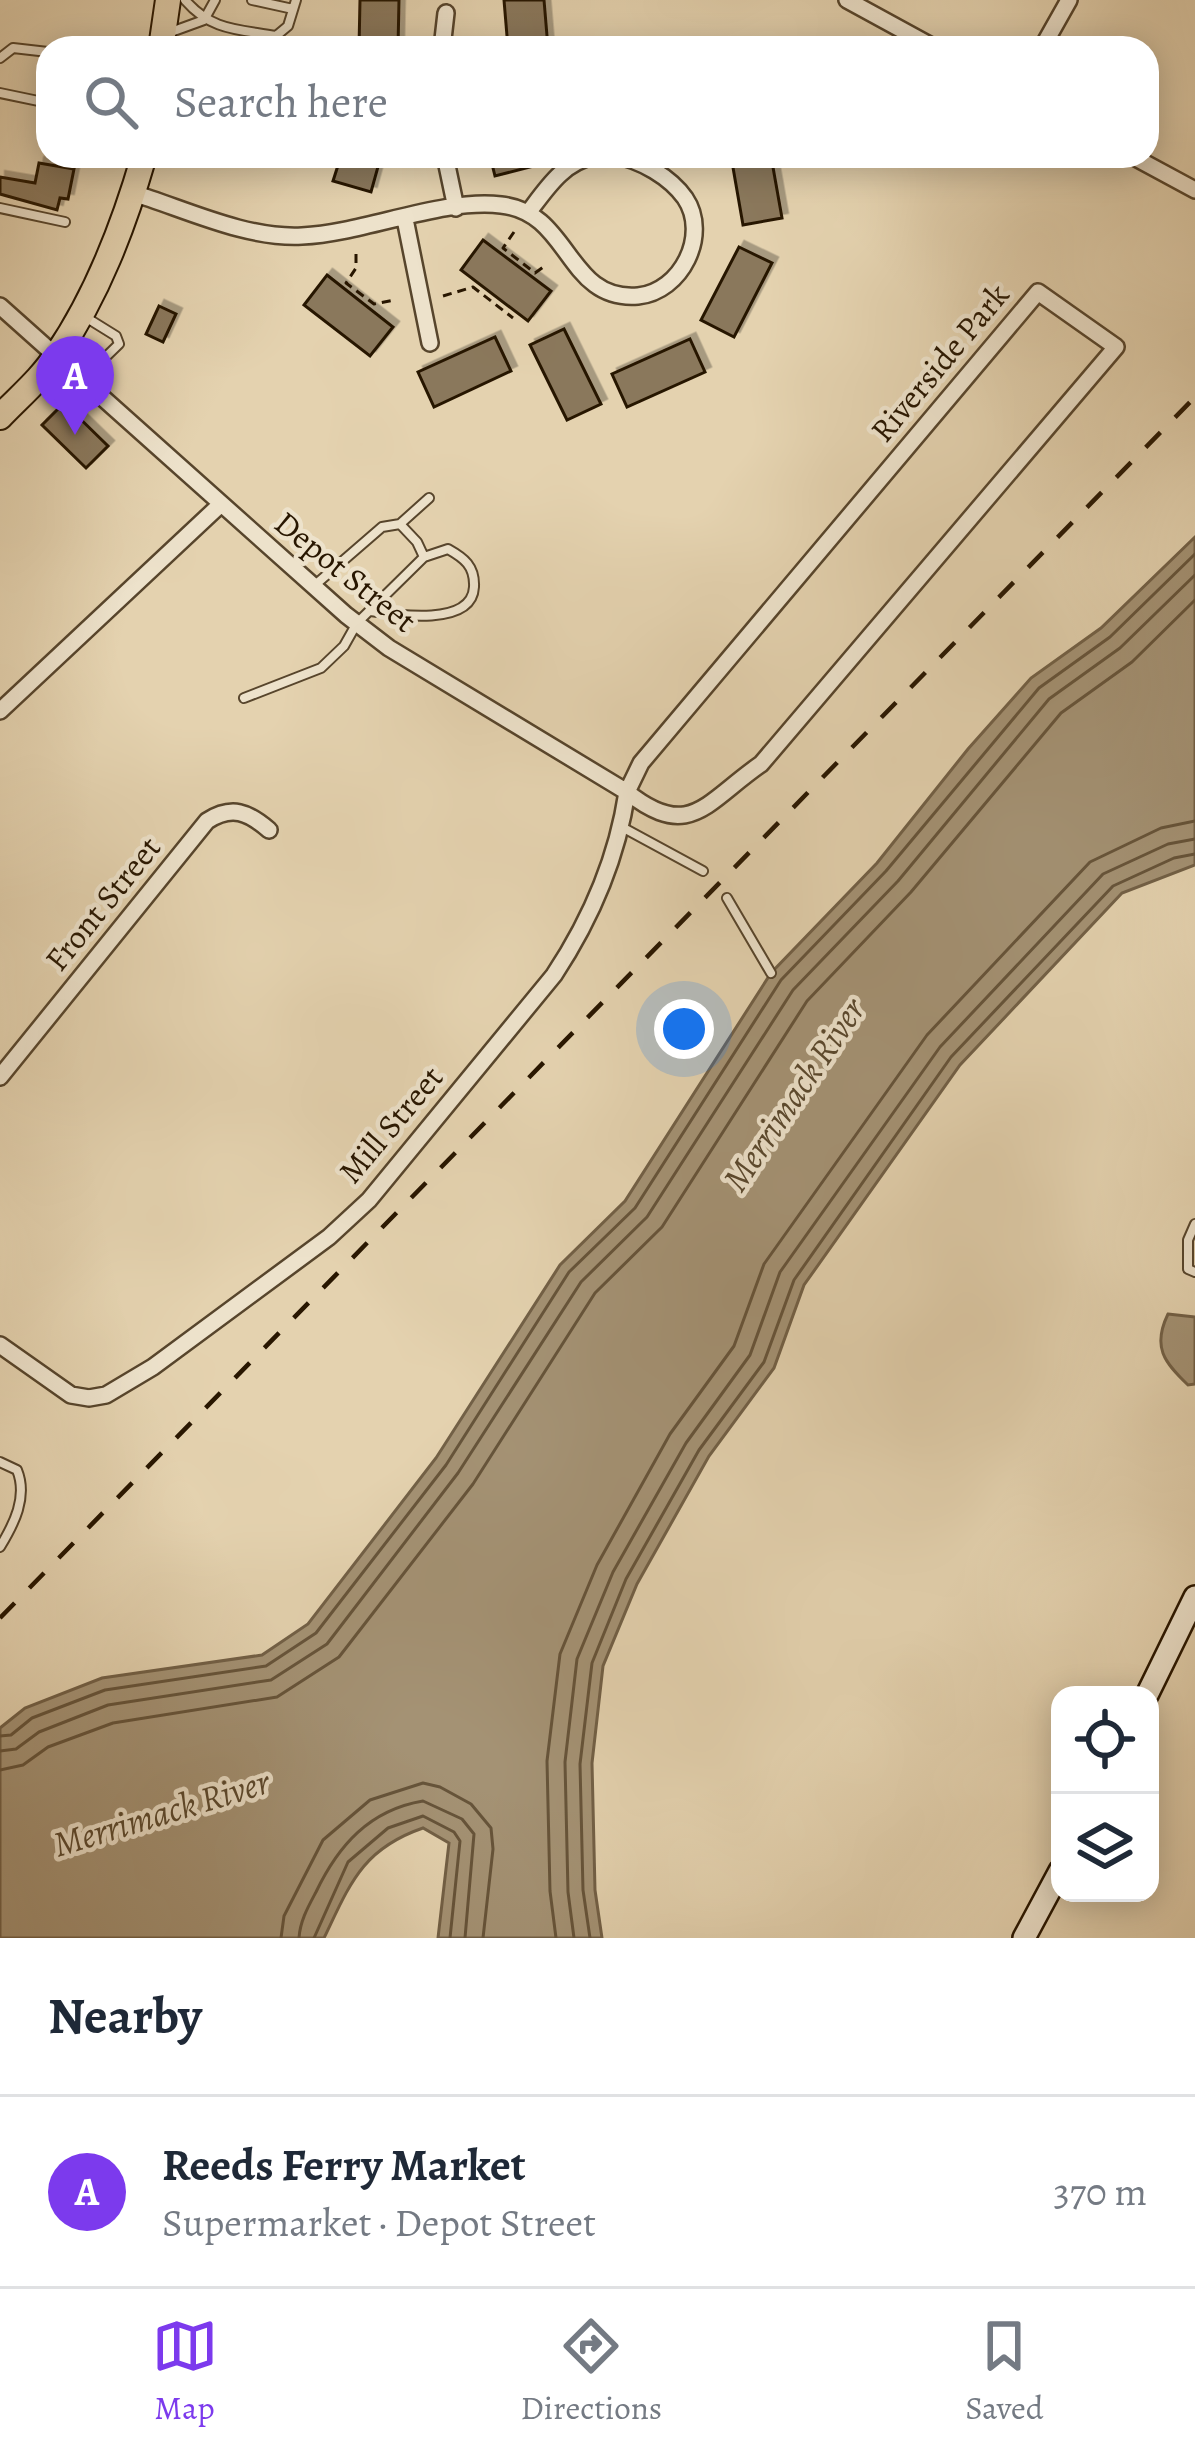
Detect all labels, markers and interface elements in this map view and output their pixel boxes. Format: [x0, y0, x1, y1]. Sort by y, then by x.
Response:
search box [36, 36, 1159, 168]
icon: search [78, 69, 144, 135]
text: Search here [174, 71, 388, 133]
street label: Riverside Park [860, 273, 1019, 451]
pin: A [36, 336, 114, 435]
street label: Depot Street [265, 500, 426, 643]
street label: Front Street [34, 826, 171, 980]
water label: Merrimack River [711, 987, 877, 1201]
your location [654, 999, 714, 1059]
street label: Mill Street [328, 1056, 453, 1193]
map controls [1051, 1686, 1159, 1902]
button: locate [1051, 1686, 1159, 1794]
water label: Merrimack River [47, 1756, 277, 1869]
button: layers [1051, 1794, 1159, 1902]
text: Nearby [48, 1981, 202, 2051]
text: Reeds Ferry Market [162, 2134, 526, 2196]
text: A [75, 2165, 99, 2218]
text: 370 m [1053, 2165, 1147, 2218]
text: Supermarket · Depot Street [162, 2196, 596, 2249]
tab: Map [152, 2313, 218, 2430]
tab: Directions [521, 2313, 662, 2430]
tab: Saved [965, 2313, 1043, 2430]

